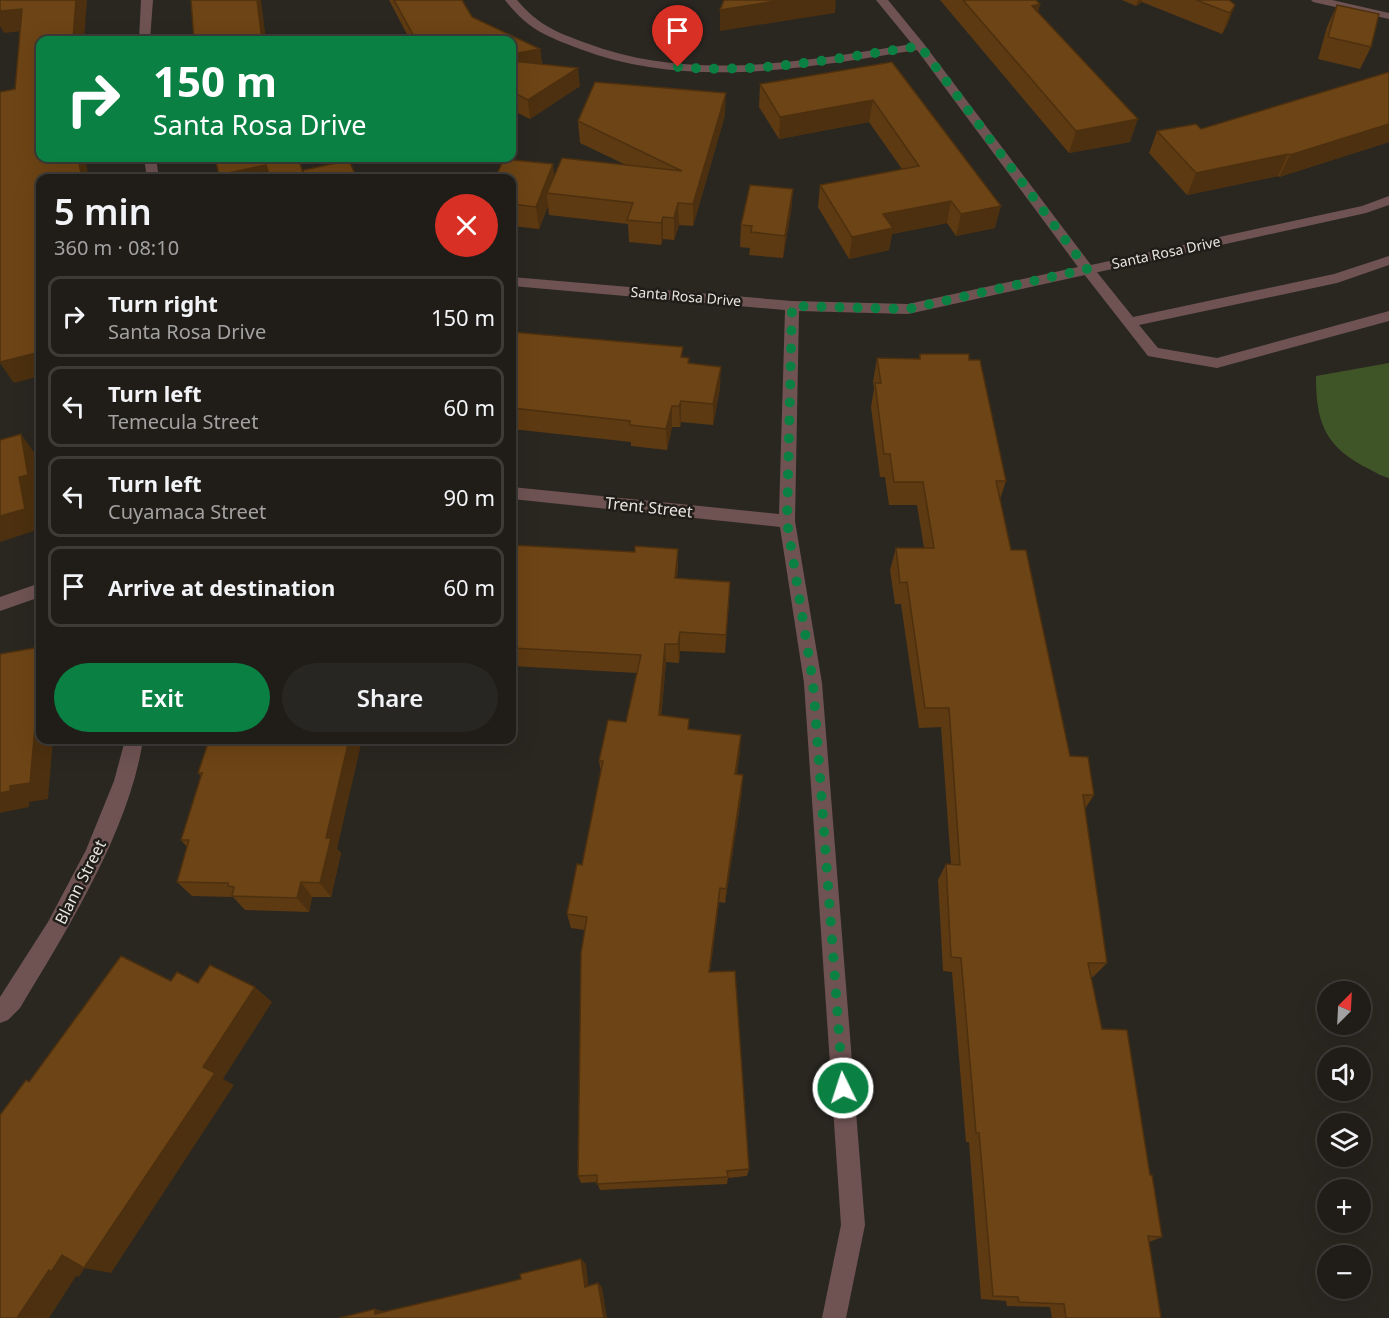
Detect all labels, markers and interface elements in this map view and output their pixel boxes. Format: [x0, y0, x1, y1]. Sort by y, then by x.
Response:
pin [652, 5, 703, 67]
icon: arrive [661, 14, 694, 47]
text: 150 m [153, 52, 277, 109]
icon: right [54, 60, 132, 138]
text: Santa Rosa Drive [153, 106, 367, 143]
text: 5 min [54, 187, 152, 236]
button: close [435, 194, 498, 257]
street label: Santa Rosa Drive [1110, 231, 1222, 273]
text: 360 m · 08:10 [54, 234, 179, 261]
street label: Santa Rosa Drive [630, 282, 742, 310]
text: Turn right [108, 288, 218, 318]
icon: right [57, 300, 90, 333]
text: 150 m [431, 302, 495, 332]
text: Santa Rosa Drive [108, 318, 266, 345]
text: Turn left [108, 378, 202, 408]
icon: left [57, 390, 90, 423]
text: 60 m [444, 392, 495, 422]
text: Temecula Street [108, 408, 258, 435]
text: Turn left [108, 468, 202, 498]
icon: left [57, 480, 90, 513]
text: 90 m [444, 482, 495, 512]
street label: Trent Street [604, 491, 694, 523]
text: Cuyamaca Street [108, 498, 266, 525]
icon: arrive [57, 570, 90, 603]
text: Arrive at destination [108, 572, 335, 602]
text: 60 m [444, 572, 495, 602]
button: Exit [54, 663, 270, 732]
button: Share [282, 663, 498, 732]
street label: Blann Street [49, 836, 111, 928]
north arrow [1317, 981, 1371, 1035]
map controls [1317, 981, 1371, 1299]
button: sound [1317, 1047, 1371, 1101]
position arrow [811, 1056, 875, 1120]
button: layers [1317, 1113, 1371, 1167]
button: + [1317, 1179, 1371, 1233]
button: − [1317, 1245, 1371, 1299]

